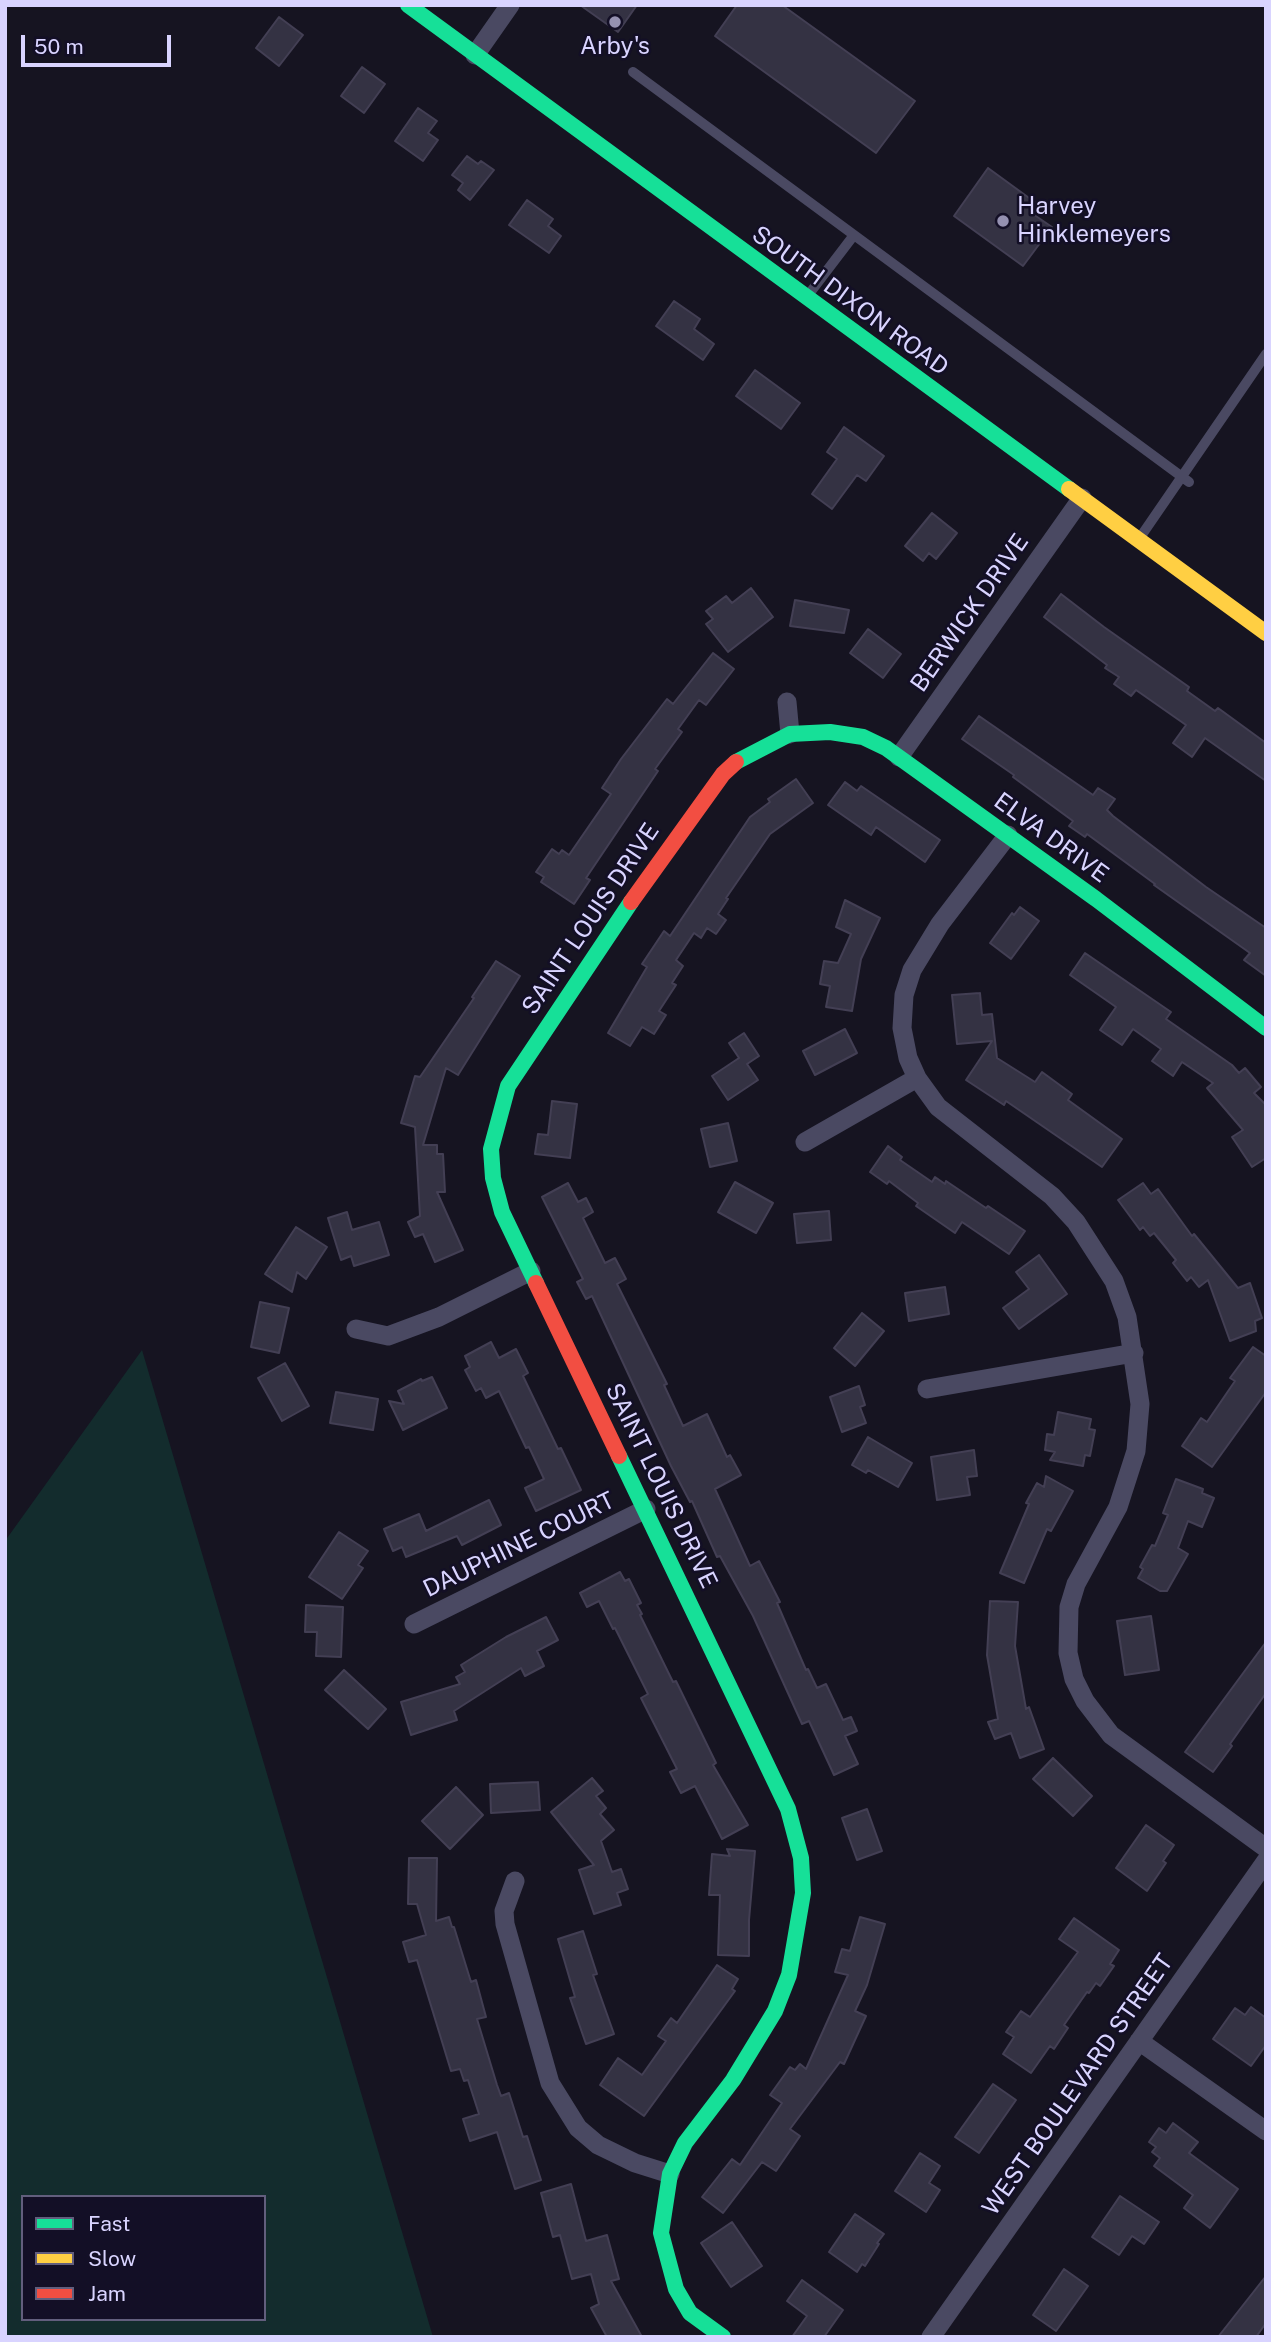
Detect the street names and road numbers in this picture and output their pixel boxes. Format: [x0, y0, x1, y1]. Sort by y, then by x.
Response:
street label: SOUTH DIXON ROAD [746, 220, 954, 382]
street label: BERWICK DRIVE [905, 529, 1035, 697]
street label: ELVA DRIVE [988, 787, 1114, 889]
street label: SAINT LOUIS DRIVE [516, 818, 666, 1020]
street label: SAINT LOUIS DRIVE [599, 1379, 723, 1593]
street label: DAUPHINE COURT [419, 1486, 619, 1604]
street label: WEST BOULEVARD STREET [977, 1949, 1179, 2221]

